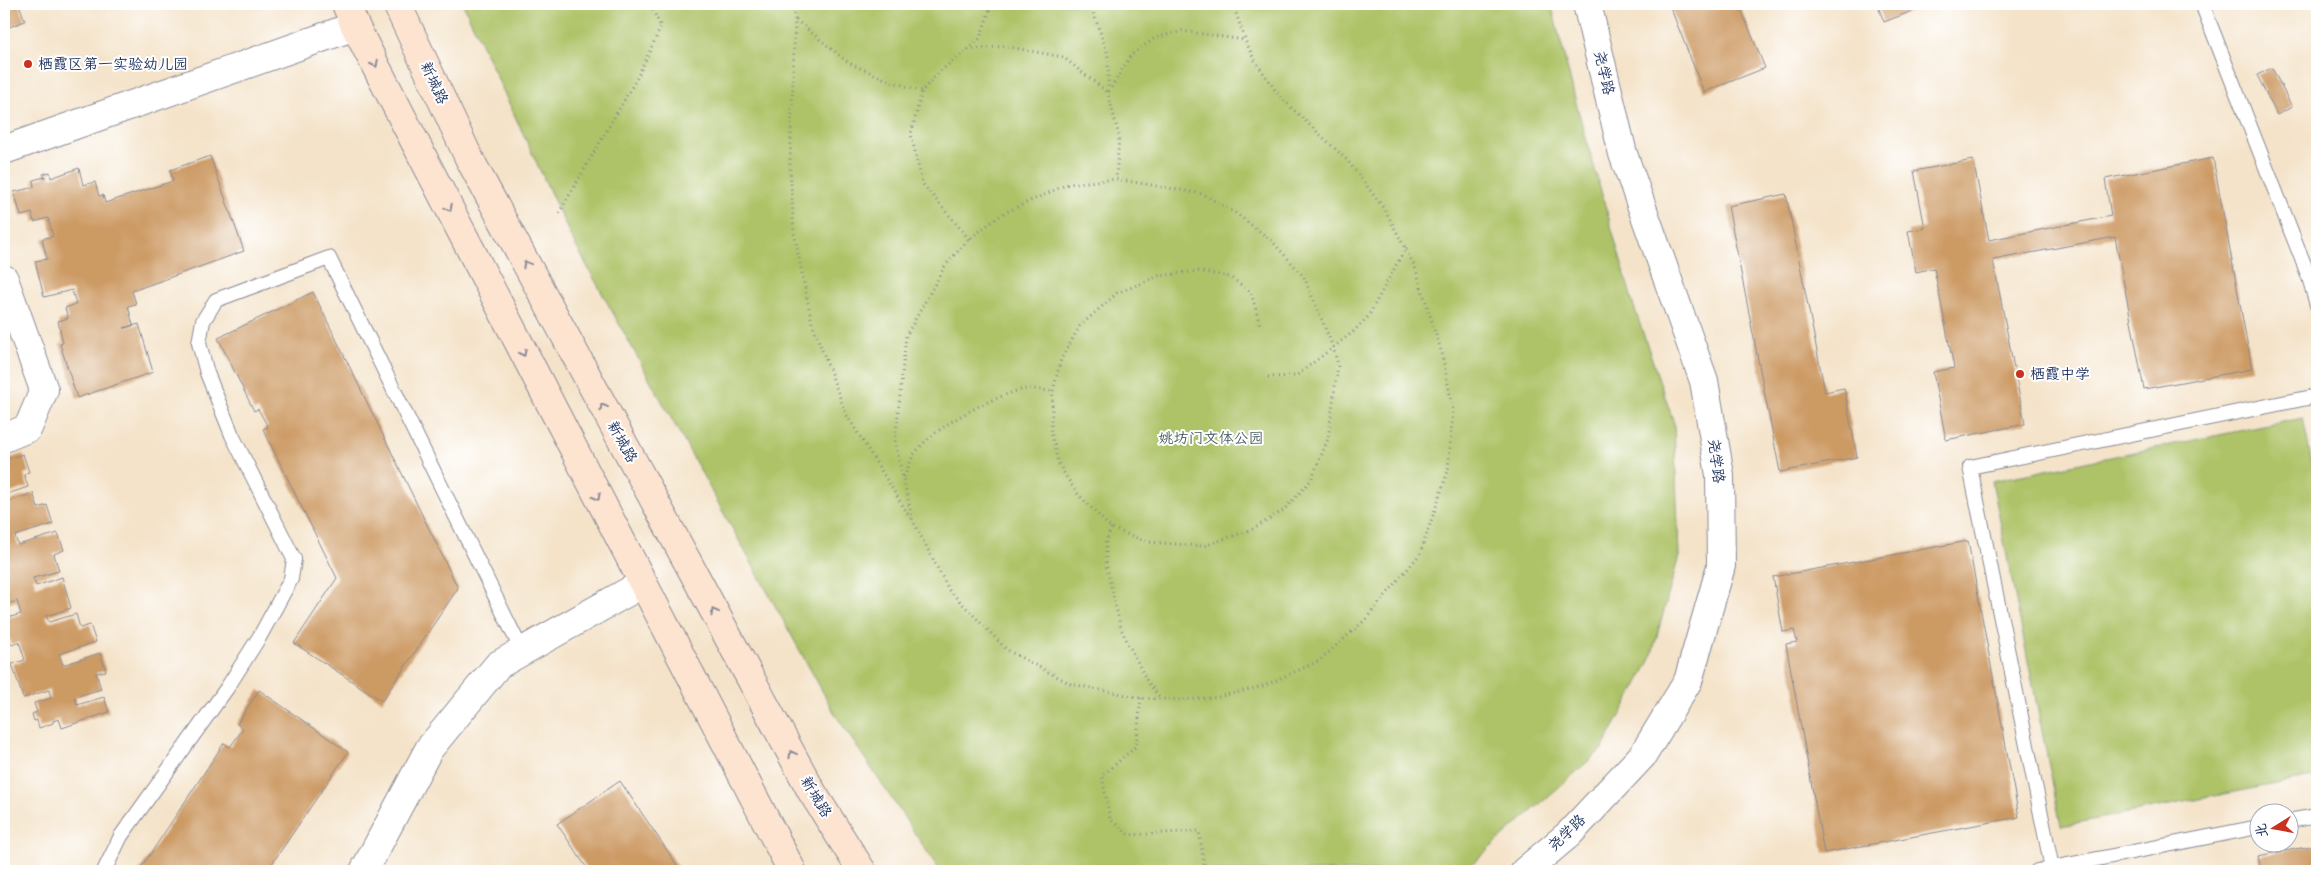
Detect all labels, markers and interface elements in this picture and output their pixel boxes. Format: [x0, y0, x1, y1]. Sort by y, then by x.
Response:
street label: 尧学路 [1589, 49, 1619, 97]
place label: 栖霞区第一实验幼儿园 [38, 54, 188, 75]
marker: 栖霞区第一实验幼儿园 [22, 58, 34, 70]
one-way arrow [369, 58, 379, 67]
street label: 新城路 [415, 58, 453, 108]
one-way arrow [443, 203, 453, 212]
one-way arrow [522, 261, 532, 270]
one-way arrow [517, 348, 527, 357]
place label: 栖霞中学 [2030, 364, 2090, 385]
marker: 栖霞中学 [2014, 368, 2026, 380]
one-way arrow [599, 404, 609, 413]
street label: 新城路 [602, 417, 642, 467]
park label: 姚坊门文体公园 [1158, 428, 1264, 449]
street label: 尧学路 [1703, 437, 1729, 485]
one-way arrow [591, 492, 601, 501]
one-way arrow [711, 608, 721, 617]
one-way arrow [788, 751, 798, 760]
street label: 新城路 [795, 772, 837, 822]
north arrow [2248, 802, 2298, 852]
street label: 尧学路 [1544, 810, 1590, 856]
text: 北 [2251, 822, 2273, 839]

